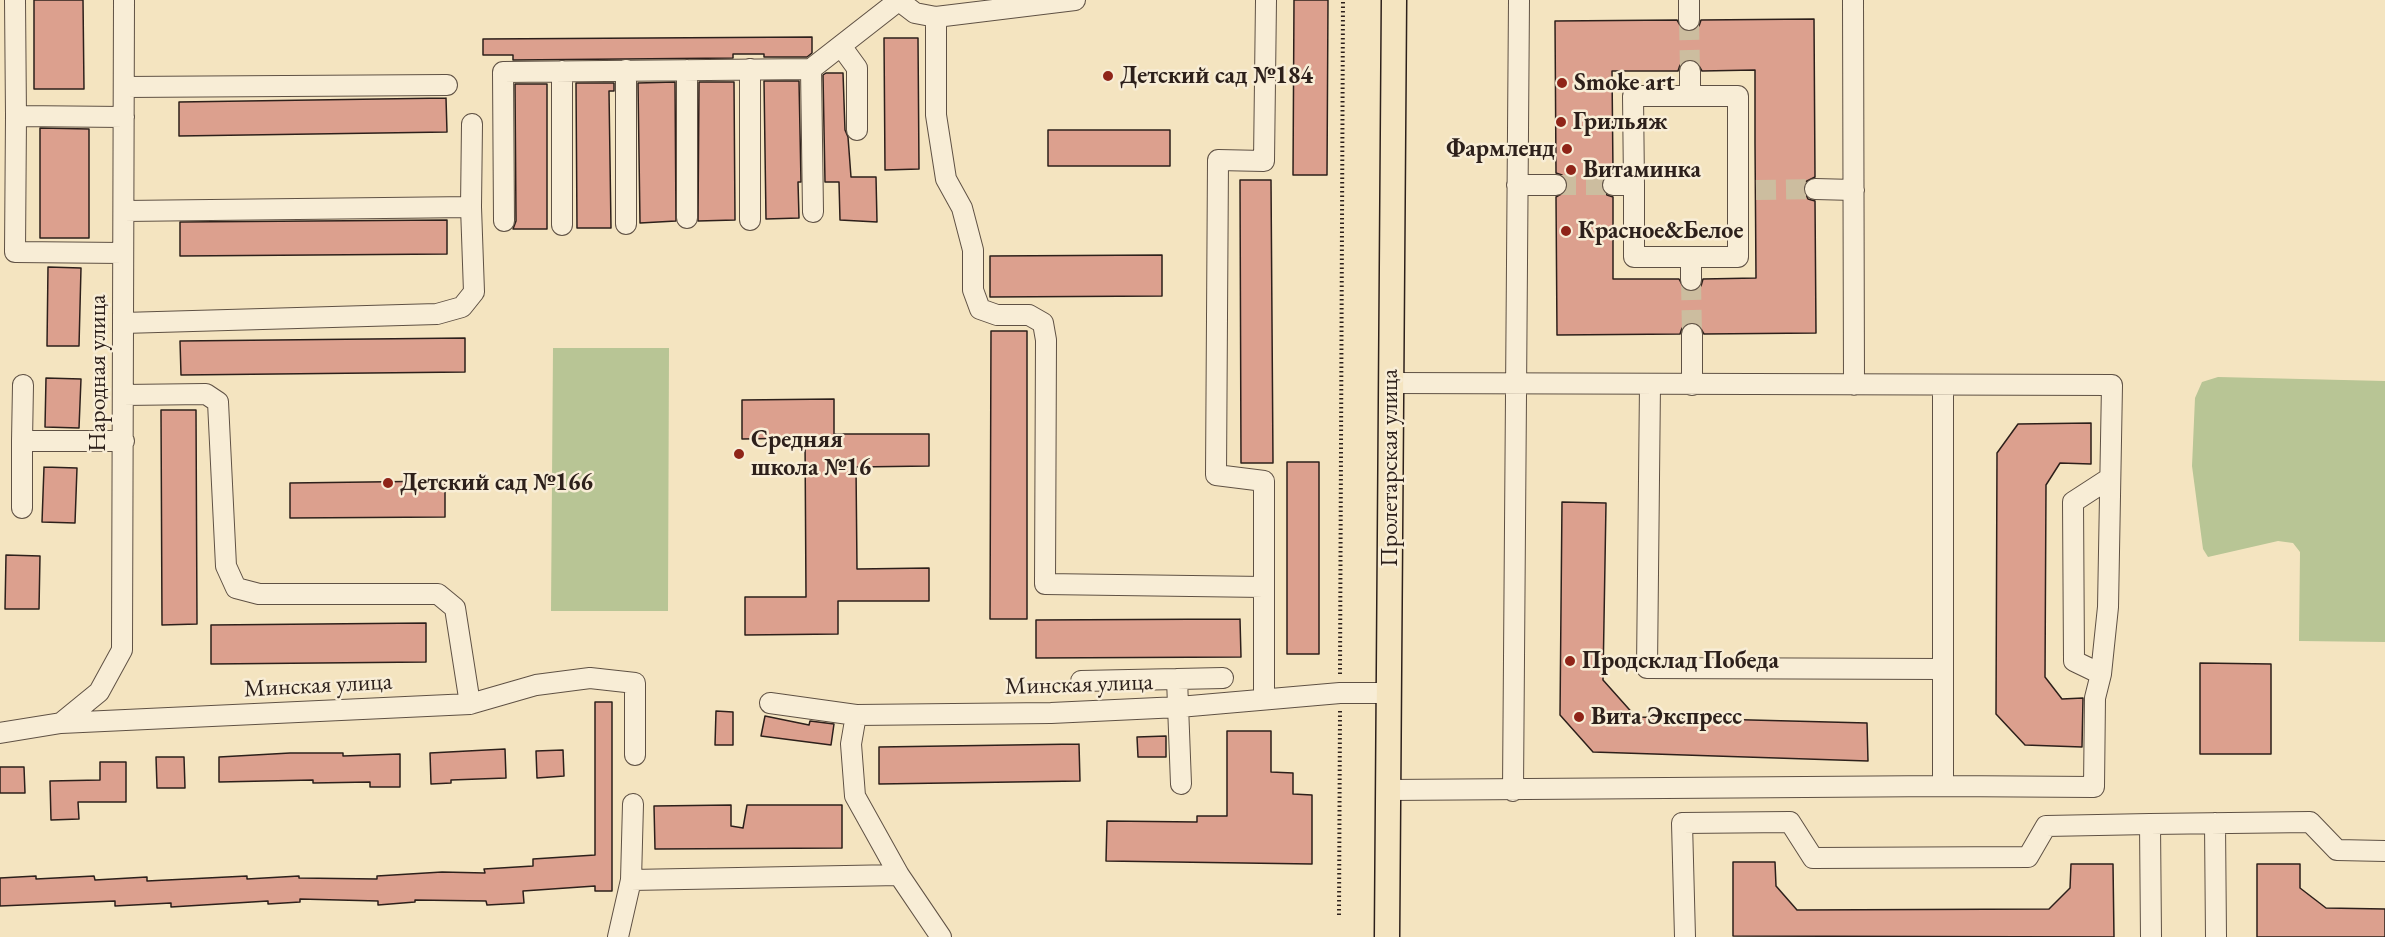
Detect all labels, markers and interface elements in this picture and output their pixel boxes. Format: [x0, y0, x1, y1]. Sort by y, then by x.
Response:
place label: Детский сад №184 [1120, 62, 1313, 90]
marker: Детский сад №184 [1101, 69, 1115, 83]
place label: Smoke art [1574, 69, 1675, 97]
marker: Smoke art [1555, 76, 1569, 90]
place label: Грильяж [1573, 108, 1668, 136]
marker: Грильяж [1554, 115, 1568, 129]
place label: Фармленд [1446, 135, 1555, 163]
marker: Фармленд [1560, 142, 1574, 156]
place label: Витаминка [1583, 156, 1701, 184]
marker: Витаминка [1564, 163, 1578, 177]
place label: Красное&Белое [1578, 217, 1743, 245]
marker: Красное&Белое [1559, 224, 1573, 238]
street label: Народная улица [84, 294, 112, 452]
street label: Пролетарская улица [1376, 369, 1404, 567]
place label: Средняя школа №16 [751, 426, 871, 482]
marker: Средняя школа №16 [732, 447, 746, 461]
place label: Детский сад №166 [400, 469, 593, 497]
marker: Детский сад №166 [381, 476, 395, 490]
place label: Продсклад Победа [1582, 647, 1779, 675]
marker: Продсклад Победа [1563, 654, 1577, 668]
street label: Минская улица [243, 668, 393, 704]
street label: Минская улица [1004, 668, 1154, 702]
place label: Вита Экспресс [1591, 703, 1742, 731]
marker: Вита Экспресс [1572, 710, 1586, 724]

